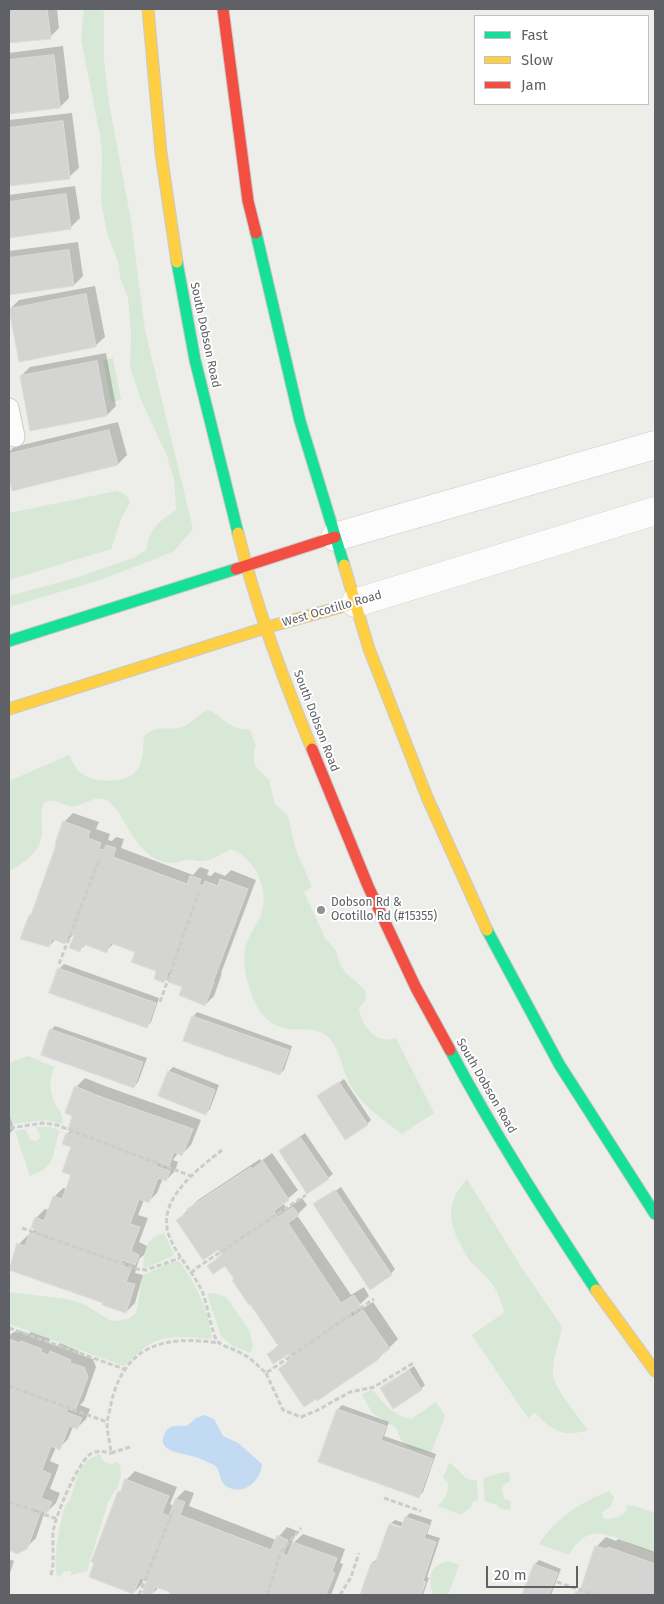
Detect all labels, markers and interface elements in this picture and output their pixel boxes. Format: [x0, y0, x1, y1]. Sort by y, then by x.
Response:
legend [474, 15, 649, 105]
text: Fast [521, 26, 548, 44]
text: Slow [521, 51, 553, 69]
text: Jam [521, 76, 547, 94]
street label: South Dobson Road [187, 281, 223, 389]
street label: West Ocotillo Road [281, 588, 383, 630]
street label: South Dobson Road [290, 668, 342, 774]
place label: Dobson Rd & Ocotillo Rd (#15355) [331, 896, 437, 924]
marker: Dobson Rd & Ocotillo Rd (#15355) [315, 904, 327, 916]
street label: South Dobson Road [453, 1036, 519, 1136]
scale bar [489, 1556, 582, 1588]
text: 20 m [494, 1566, 527, 1584]

